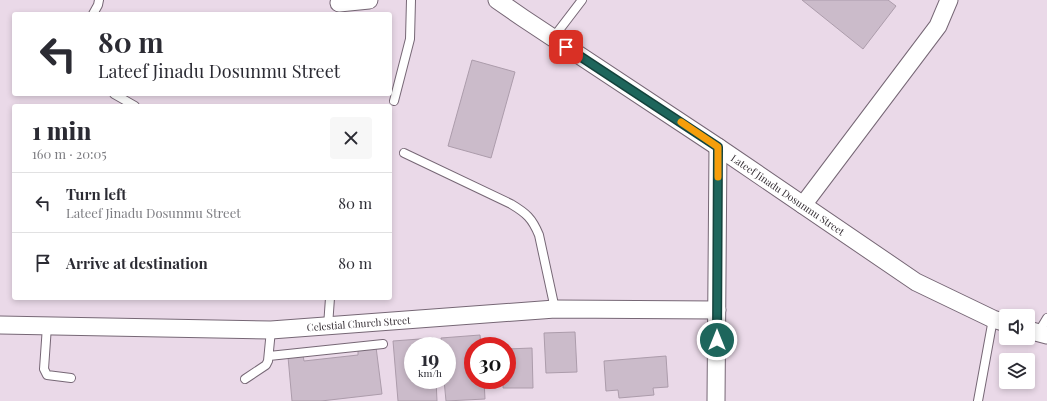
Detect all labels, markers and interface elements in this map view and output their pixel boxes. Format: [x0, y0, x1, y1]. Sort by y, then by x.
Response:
text: 80 m [98, 23, 164, 60]
icon: left [32, 28, 84, 80]
pin [549, 30, 583, 64]
icon: arrive [555, 36, 577, 58]
text: Lateef Jinadu Dosunmu Street [98, 59, 340, 83]
text: 1 min [32, 114, 91, 146]
button: close [330, 117, 372, 159]
text: 160 m · 20:05 [32, 145, 107, 162]
street label: Lateef Jinadu Dosunmu Street [728, 151, 848, 239]
text: Turn left [66, 184, 127, 204]
icon: left [32, 192, 54, 214]
text: 80 m [338, 193, 372, 213]
text: Lateef Jinadu Dosunmu Street [66, 204, 241, 221]
icon: arrive [32, 252, 54, 274]
text: Arrive at destination [66, 253, 208, 273]
text: 80 m [338, 253, 372, 273]
map controls [999, 309, 1035, 389]
button: sound [999, 309, 1035, 345]
street label: Celestial Church Street [306, 313, 412, 334]
position arrow [696, 319, 738, 361]
speed limit sign: 30 [464, 337, 516, 389]
text: 19 [421, 344, 439, 371]
button: layers [999, 353, 1035, 389]
text: km/h [418, 366, 442, 380]

